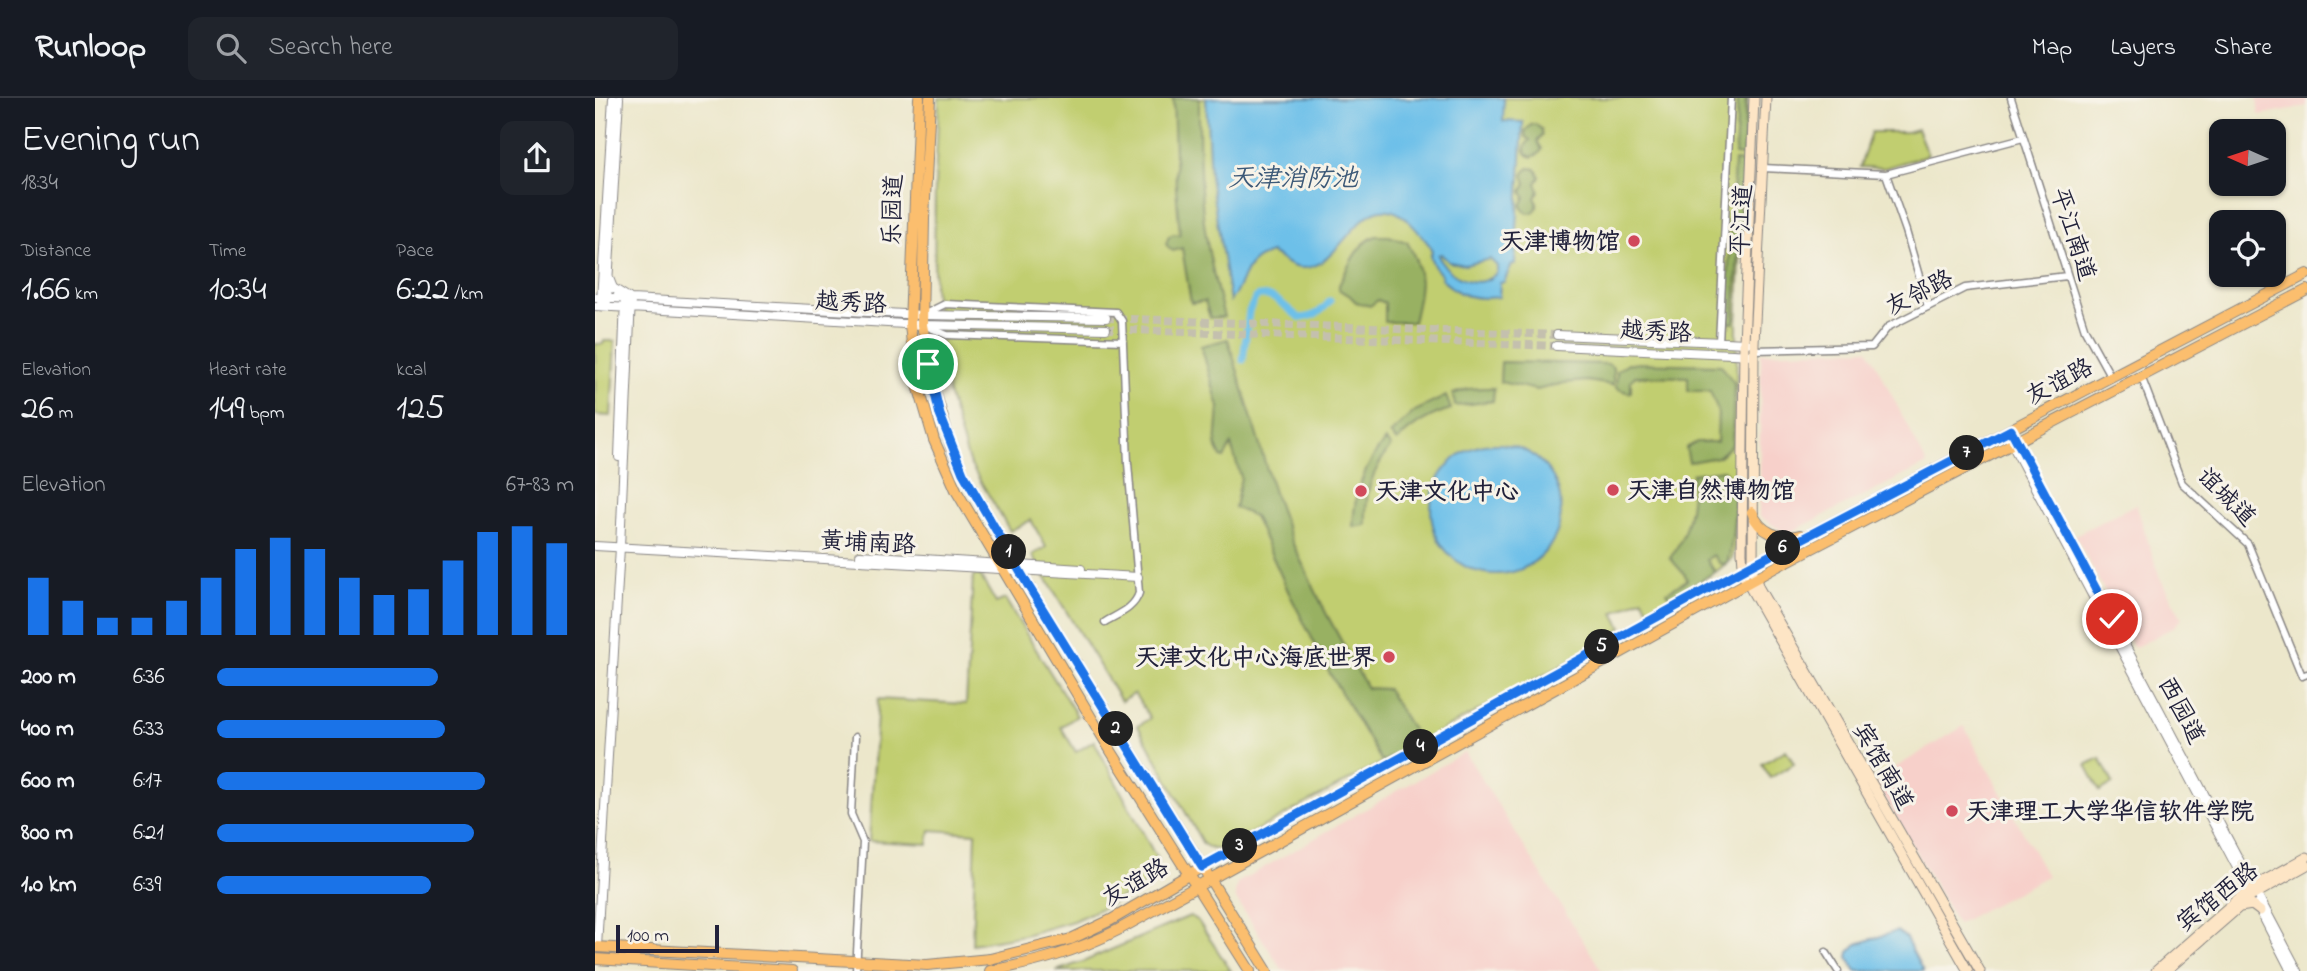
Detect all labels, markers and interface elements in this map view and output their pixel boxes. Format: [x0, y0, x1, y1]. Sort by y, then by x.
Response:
search box [188, 17, 678, 80]
text: Runloop [35, 24, 146, 72]
icon: search [212, 29, 250, 67]
text: Search here [268, 29, 393, 67]
text: Map [2032, 31, 2072, 66]
text: Layers [2110, 31, 2176, 66]
text: Share [2214, 31, 2272, 66]
text: Evening run [21, 113, 200, 169]
north arrow [2209, 119, 2285, 196]
map controls [2209, 119, 2286, 287]
button: share [500, 121, 574, 195]
water label: 天津消防池 [1228, 161, 1359, 199]
text: 18:34 [21, 167, 58, 200]
street label: 乐园道 [876, 173, 913, 247]
street label: 平江道 [1724, 183, 1763, 257]
street label: 平江南道 [2040, 184, 2103, 286]
button: locate [2209, 210, 2286, 287]
place label: 天津博物馆 [1500, 226, 1620, 261]
marker: 天津博物馆 [1626, 233, 1642, 249]
text: Distance [21, 238, 91, 265]
text: Time [209, 238, 246, 265]
text: Pace [396, 238, 433, 265]
street label: 友邻路 [1880, 262, 1960, 326]
text: 1.66 [21, 265, 70, 316]
text: 10:34 [209, 265, 267, 316]
text: 6:22 [396, 265, 450, 316]
text: km [70, 281, 98, 308]
text: /km [450, 281, 483, 308]
street label: 越秀路 [814, 285, 888, 324]
street label: 越秀路 [1619, 314, 1693, 353]
pin [898, 334, 958, 394]
icon: arrive [909, 345, 947, 383]
street label: 友谊路 [2020, 351, 2100, 416]
text: Elevation [21, 357, 91, 384]
text: Heart rate [209, 357, 287, 384]
text: kcal [396, 357, 427, 384]
text: 26 [21, 384, 54, 435]
text: 149 [209, 384, 245, 435]
text: 125 [396, 384, 445, 435]
text: m [54, 400, 73, 427]
text: bpm [245, 400, 285, 427]
pin: 7 [1949, 436, 1985, 470]
text: 7 [1963, 439, 1970, 466]
street label: 谊城道 [2187, 460, 2263, 536]
text: Elevation [21, 469, 106, 502]
text: 67–83 m [506, 469, 574, 502]
place label: 天津自然博物馆 [1627, 475, 1795, 510]
place label: 天津文化中心 [1375, 476, 1519, 511]
marker: 天津自然博物馆 [1605, 482, 1621, 498]
marker: 天津文化中心 [1353, 483, 1369, 499]
street label: 黄埔南路 [819, 525, 917, 564]
pin: 6 [1765, 531, 1801, 566]
pin: 1 [991, 534, 1027, 570]
text: 6 [1778, 534, 1787, 561]
text: 1 [1005, 538, 1012, 565]
pin [2082, 589, 2142, 649]
icon: check [2093, 600, 2131, 638]
pin: 5 [1585, 630, 1619, 664]
text: 5 [1596, 633, 1607, 660]
place label: 天津文化中心海底世界 [1135, 642, 1375, 677]
marker: 天津文化中心海底世界 [1381, 649, 1397, 665]
text: 200 m [21, 661, 76, 694]
text: 6:36 [133, 661, 165, 694]
street label: 西园道 [2147, 671, 2212, 751]
pin: 2 [1099, 712, 1133, 746]
text: 400 m [21, 713, 74, 746]
text: 6:33 [133, 713, 164, 746]
text: 2 [1111, 715, 1120, 742]
street label: 宾馆南道 [1843, 717, 1921, 818]
pin: 4 [1403, 730, 1439, 764]
text: 4 [1417, 733, 1424, 760]
text: 600 m [21, 765, 75, 798]
text: 6:17 [133, 765, 162, 798]
place label: 天津理工大学华信软件学院 [1966, 796, 2254, 831]
marker: 天津理工大学华信软件学院 [1944, 803, 1960, 819]
text: 800 m [21, 817, 73, 850]
text: 6:21 [133, 817, 164, 850]
pin: 3 [1223, 828, 1257, 864]
text: 3 [1236, 832, 1243, 859]
street label: 友谊路 [1096, 851, 1176, 917]
street label: 宾馆西路 [2170, 855, 2267, 941]
text: 1.0 km [21, 869, 77, 902]
text: 6:39 [133, 869, 162, 902]
scale bar [616, 922, 719, 954]
text: 100 m [627, 923, 669, 950]

